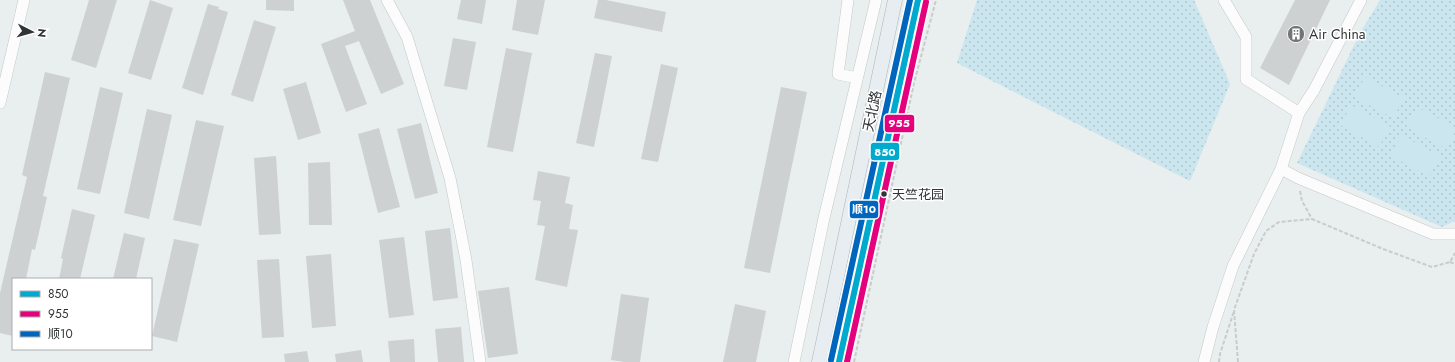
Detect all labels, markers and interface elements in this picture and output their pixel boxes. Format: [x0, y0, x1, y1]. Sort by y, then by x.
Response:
north arrow [12, 12, 52, 52]
building icon: Air China [1286, 24, 1306, 44]
place label: Air China [1309, 24, 1366, 44]
text: N [34, 28, 50, 38]
street label: 天北路 [858, 88, 886, 134]
line badge: 955 [884, 114, 915, 133]
text: 955 [888, 115, 910, 131]
line badge: 850 [870, 142, 900, 161]
text: 850 [874, 144, 896, 160]
place label: 天竺花园 [892, 185, 944, 204]
marker: 天竺花园 [879, 189, 889, 199]
line badge: 顺10 [849, 200, 879, 219]
text: 顺10 [852, 201, 876, 217]
legend [12, 278, 152, 350]
text: 850 [48, 285, 69, 303]
text: 955 [48, 305, 69, 323]
text: 顺10 [48, 325, 73, 343]

